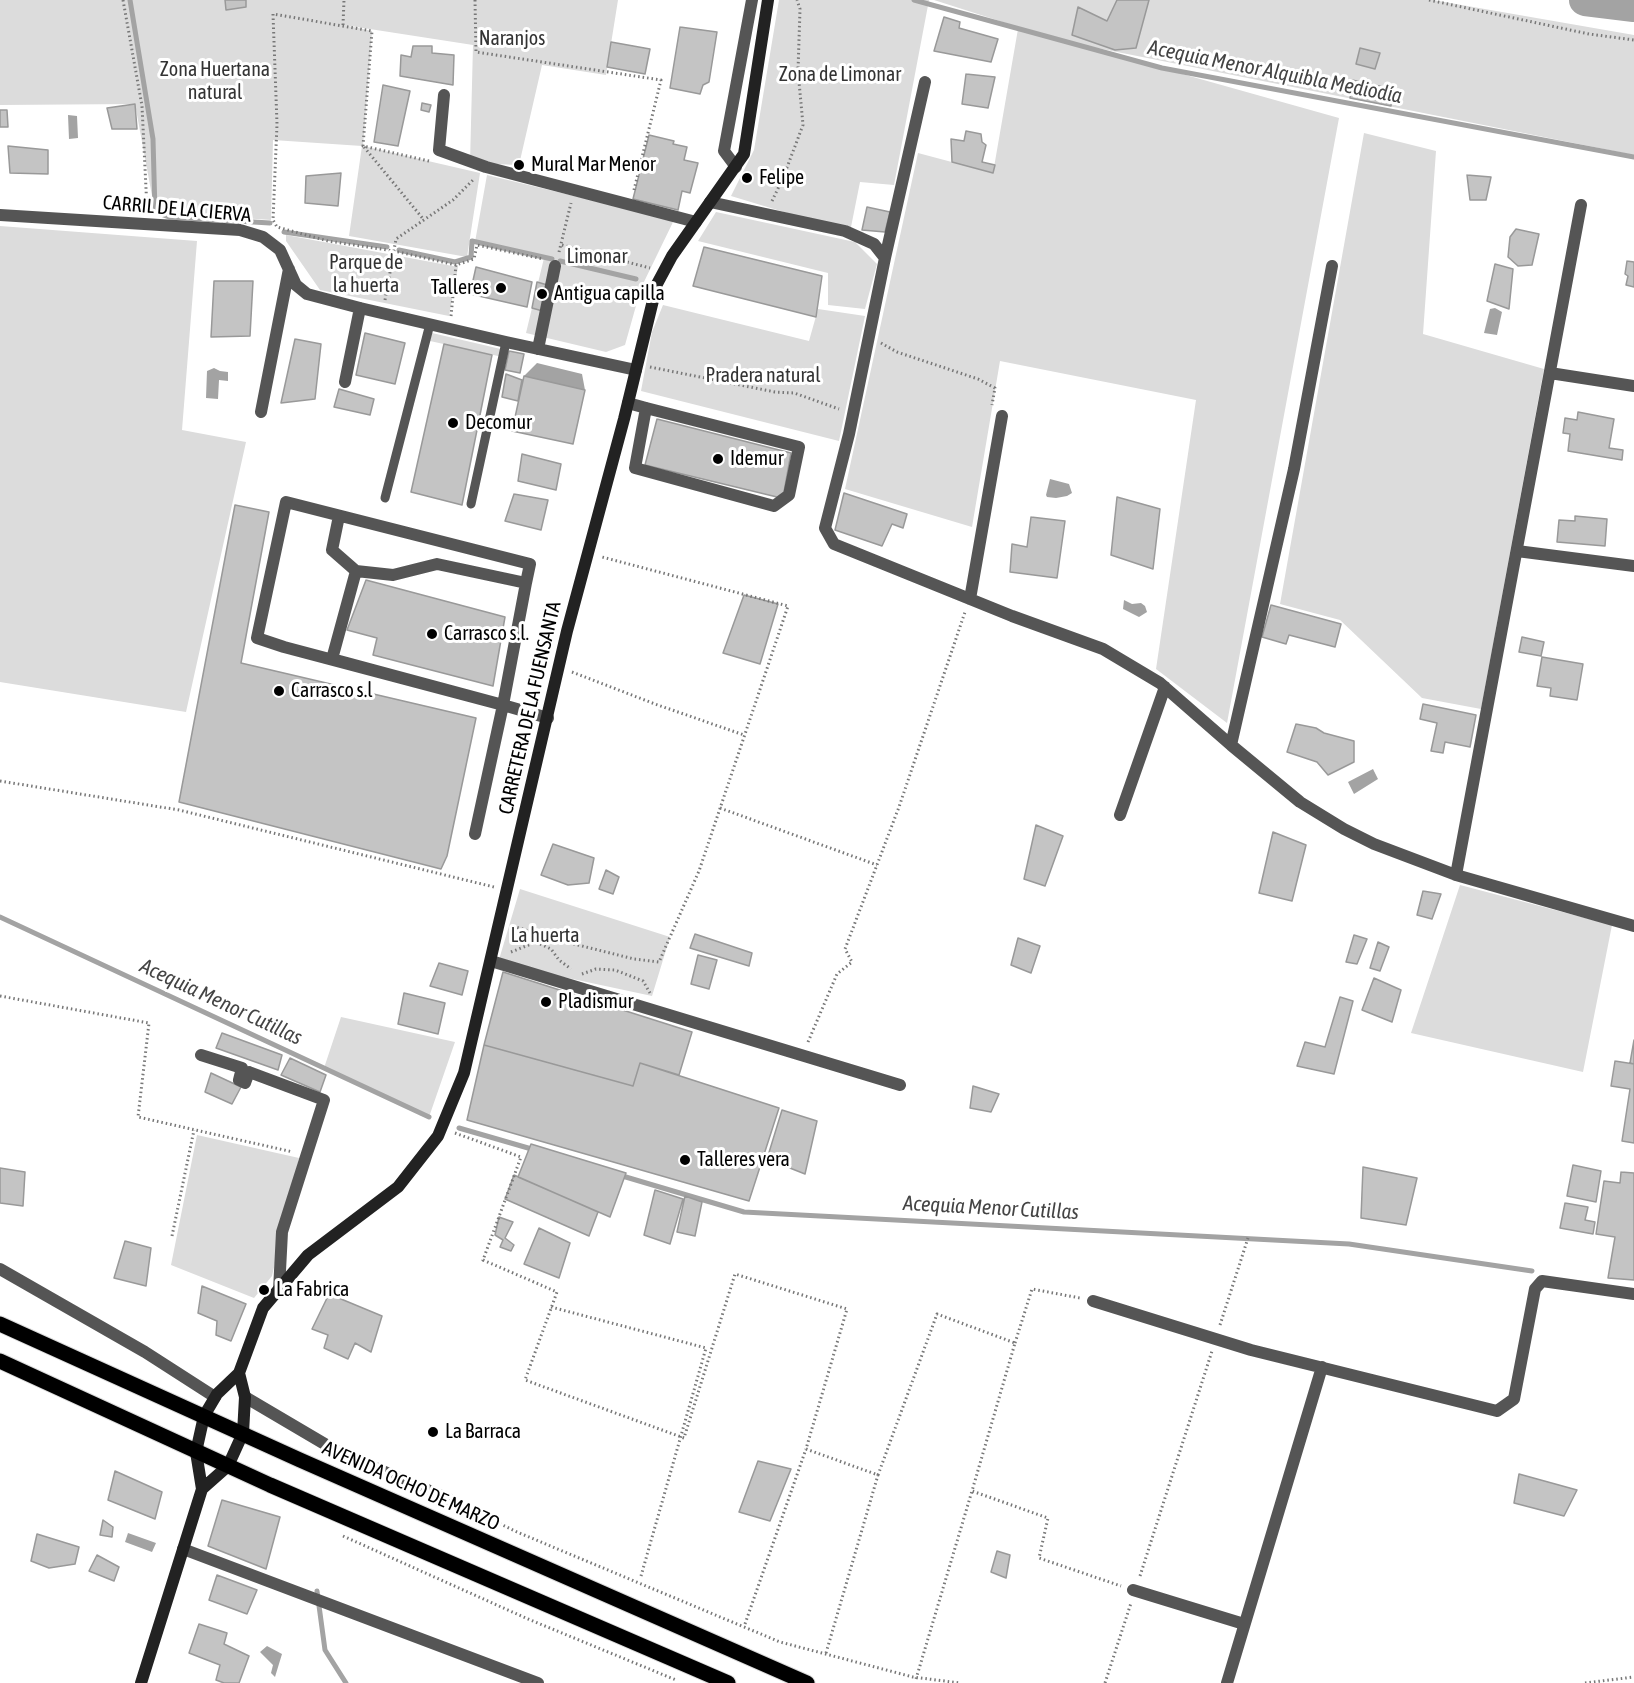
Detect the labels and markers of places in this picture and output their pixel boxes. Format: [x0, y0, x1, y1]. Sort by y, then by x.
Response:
place label: Mural Mar Menor [531, 153, 656, 177]
marker: Mural Mar Menor [512, 158, 526, 172]
place label: Felipe [759, 166, 804, 190]
marker: Felipe [740, 171, 754, 185]
place label: Talleres [431, 276, 489, 300]
marker: Talleres [494, 281, 508, 295]
place label: Antigua capilla [554, 282, 665, 306]
marker: Antigua capilla [535, 287, 549, 301]
place label: Decomur [465, 411, 532, 435]
marker: Decomur [446, 416, 460, 430]
place label: Idemur [730, 447, 784, 471]
marker: Idemur [711, 452, 725, 466]
place label: Carrasco s.l. [444, 622, 529, 646]
marker: Carrasco s.l. [425, 627, 439, 641]
place label: Carrasco s.l [291, 679, 373, 703]
marker: Carrasco s.l [272, 684, 286, 698]
place label: Pladismur [558, 990, 633, 1014]
marker: Pladismur [539, 995, 553, 1009]
place label: Talleres vera [697, 1148, 790, 1172]
marker: Talleres vera [678, 1153, 692, 1167]
place label: La Fabrica [276, 1278, 349, 1302]
marker: La Fabrica [257, 1283, 271, 1297]
place label: La Barraca [445, 1420, 521, 1444]
marker: La Barraca [426, 1425, 440, 1439]

